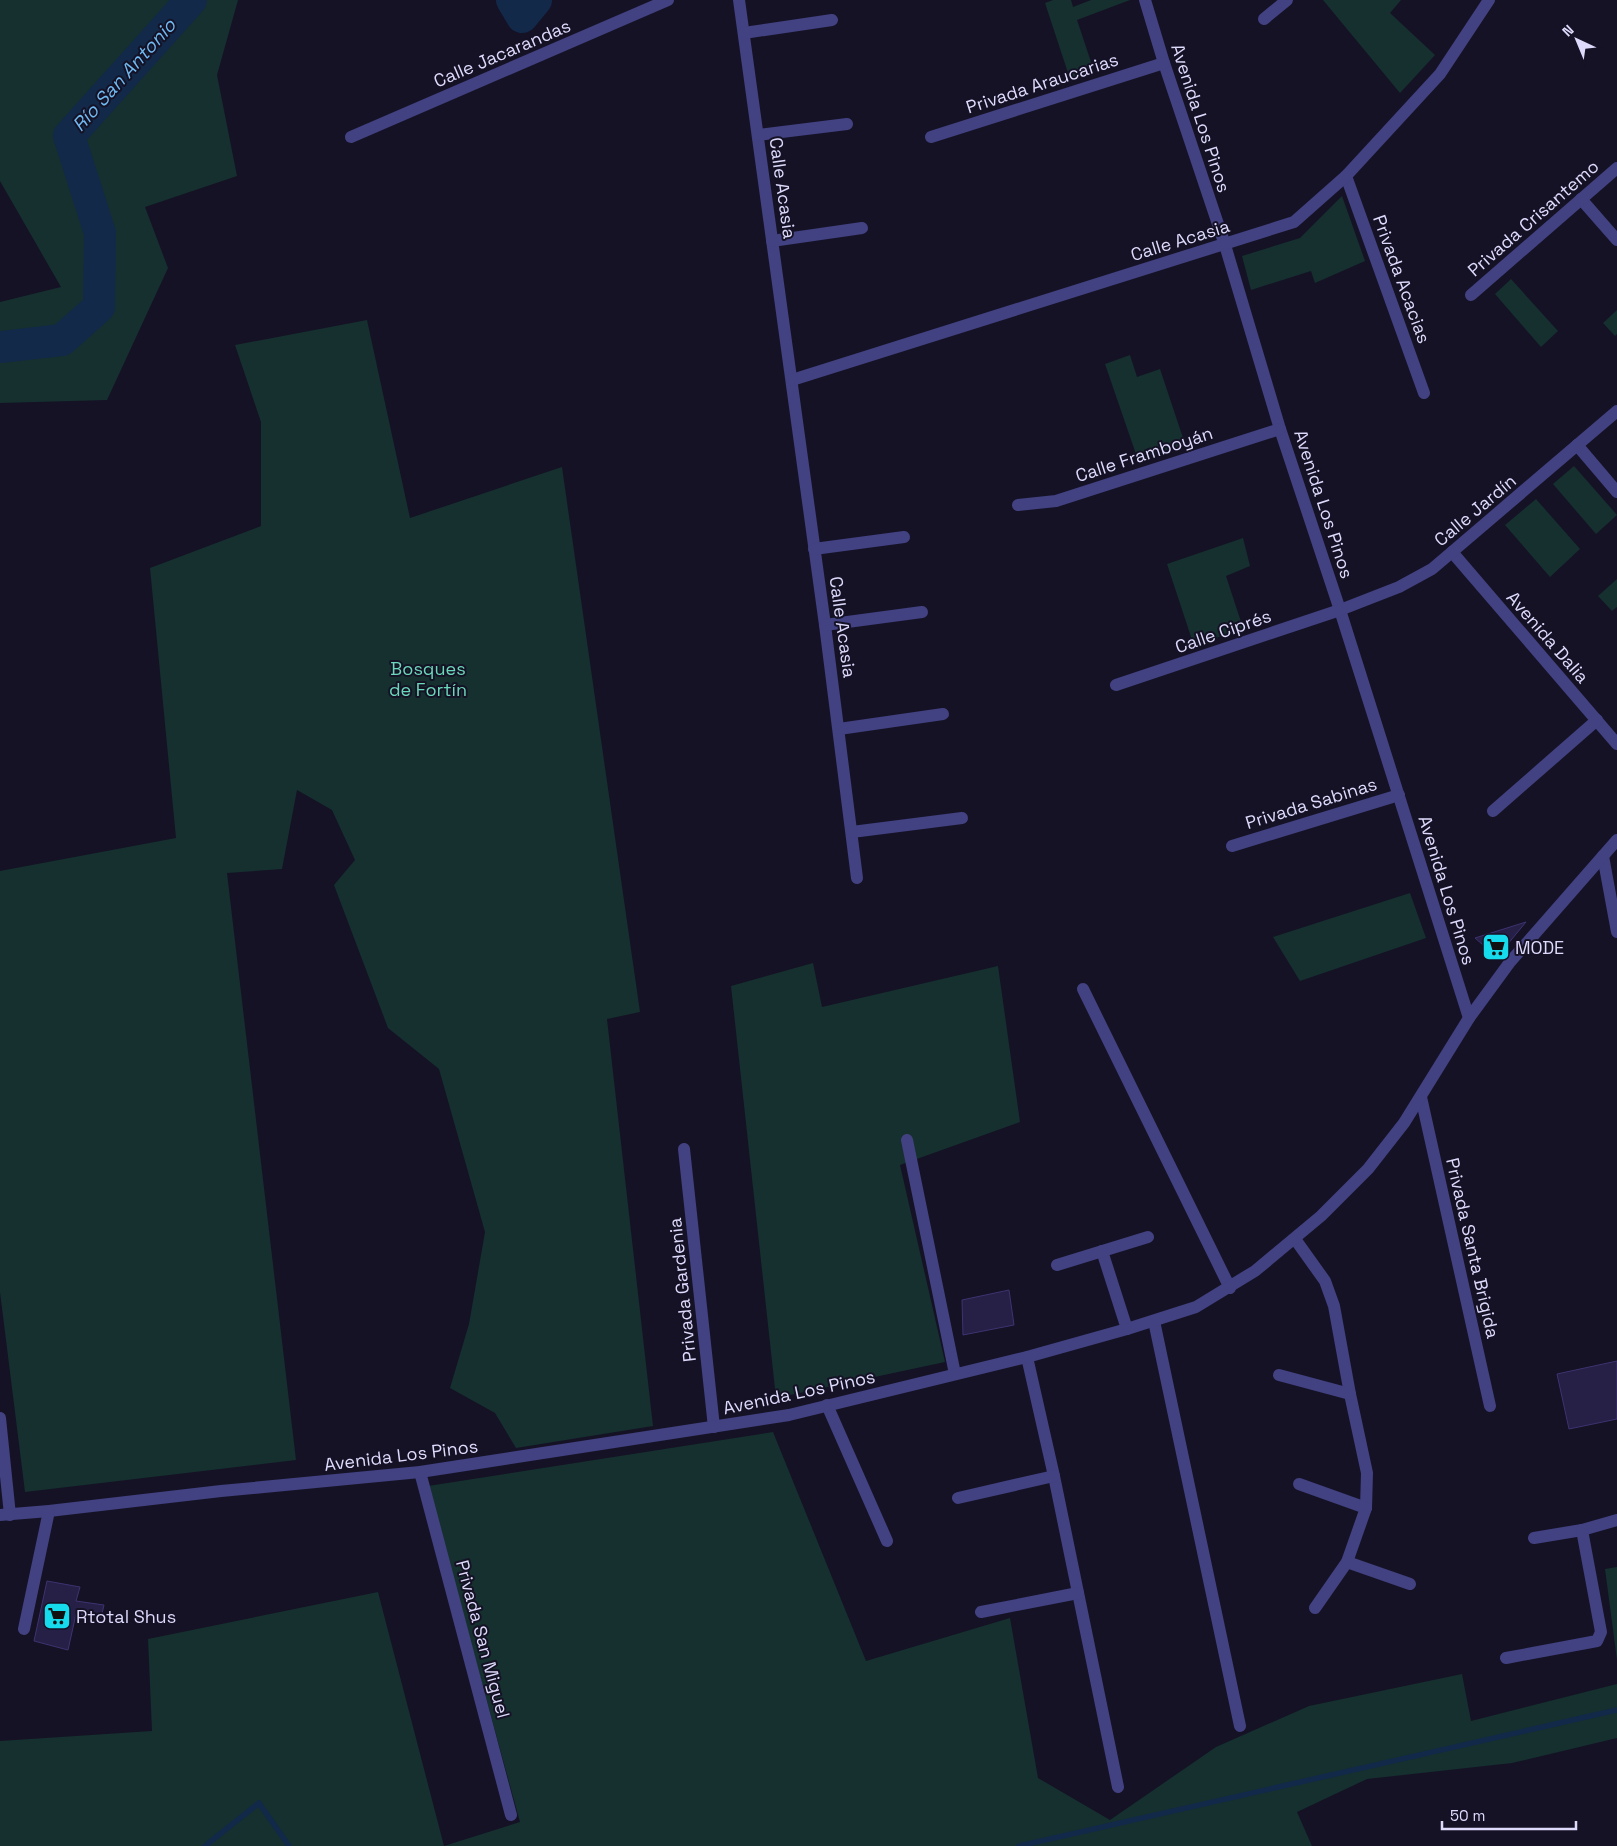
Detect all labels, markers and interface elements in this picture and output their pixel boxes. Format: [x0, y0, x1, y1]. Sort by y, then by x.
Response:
water label: Río San Antonio [67, 12, 182, 137]
street label: Calle Jacarandas [430, 14, 574, 92]
north arrow [1552, 15, 1602, 65]
text: N [1558, 21, 1578, 40]
street label: Avenida Los Pinos [1166, 41, 1236, 195]
street label: Privada Araucarias [963, 48, 1121, 118]
street label: Calle Acasia [764, 136, 802, 240]
street label: Privada Crisantemo [1463, 155, 1603, 281]
street label: Privada Acacias [1368, 212, 1436, 346]
street label: Calle Acasia [1128, 214, 1232, 266]
street label: Calle Framboyán [1072, 421, 1216, 487]
street label: Avenida Los Pinos [1289, 427, 1359, 581]
street label: Calle Jardín [1429, 469, 1521, 551]
street label: Calle Acasia [824, 575, 862, 679]
street label: Avenida Dalia [1502, 586, 1594, 688]
street label: Calle Ciprés [1172, 604, 1274, 658]
park label: Bosques de Fortín [389, 657, 467, 701]
street label: Privada Sabinas [1242, 772, 1380, 834]
street label: Avenida Los Pinos [1413, 813, 1481, 967]
supermarket icon: MODE [1481, 932, 1511, 962]
place label: MODE [1515, 936, 1564, 959]
street label: Privada Santa Brigida [1441, 1156, 1505, 1340]
street label: Privada Gardenia [663, 1217, 701, 1363]
street label: Avenida Los Pinos [721, 1365, 877, 1419]
street label: Avenida Los Pinos [323, 1434, 479, 1476]
street label: Privada San Miguel [451, 1557, 515, 1721]
supermarket icon: Rtotal Shus [42, 1601, 72, 1631]
place label: Rtotal Shus [76, 1605, 176, 1628]
scale bar [1442, 1798, 1576, 1830]
text: 50 m [1450, 1806, 1485, 1825]

